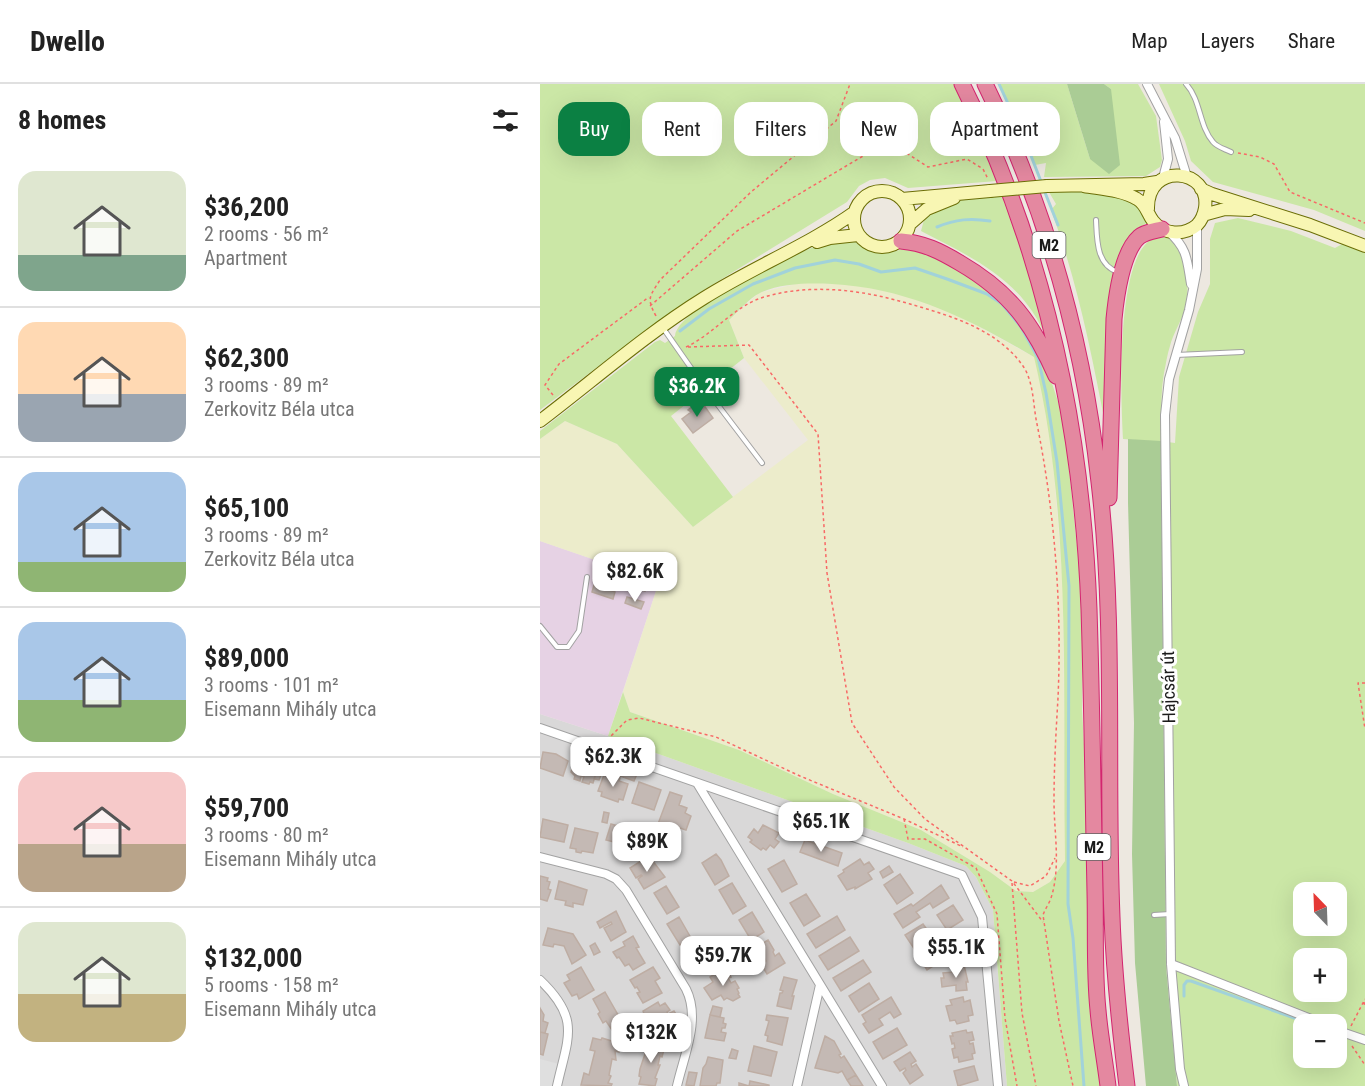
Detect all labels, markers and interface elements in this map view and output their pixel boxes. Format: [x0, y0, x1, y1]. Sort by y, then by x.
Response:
text: Dwello [30, 25, 105, 58]
text: Map [1131, 29, 1168, 53]
text: Layers [1201, 29, 1255, 53]
text: Share [1288, 29, 1335, 53]
chip: Buy [558, 102, 630, 156]
chip: Rent [642, 102, 722, 156]
chip: Filters [734, 102, 828, 156]
chip: New [840, 102, 918, 156]
chip: Apartment [930, 102, 1060, 156]
icon: filters [489, 104, 522, 137]
text: 8 homes [18, 105, 106, 135]
text: $36,200 [204, 192, 289, 222]
icon: home [66, 195, 138, 267]
text: 2 rooms · 56 m² [204, 222, 329, 246]
road number: M2 [1032, 232, 1066, 258]
text: Apartment [204, 246, 288, 270]
text: $62,300 [204, 343, 289, 373]
icon: home [66, 346, 138, 418]
pin: $36.2K [648, 367, 746, 418]
text: 3 rooms · 89 m² [204, 373, 329, 397]
text: $36.2K [668, 374, 726, 398]
text: Zerkovitz Béla utca [204, 397, 355, 421]
text: $65,100 [204, 493, 289, 523]
icon: home [66, 496, 138, 568]
text: 3 rooms · 89 m² [204, 523, 329, 547]
text: Zerkovitz Béla utca [204, 547, 355, 571]
pin: $82.6K [586, 552, 684, 603]
text: $82.6K [606, 559, 664, 583]
text: $89,000 [204, 643, 289, 673]
icon: home [66, 646, 138, 718]
street label: Hajcsár út [1157, 651, 1179, 723]
text: 3 rooms · 101 m² [204, 673, 339, 697]
text: Eisemann Mihály utca [204, 697, 376, 721]
pin: $62.3K [564, 737, 662, 788]
text: $62.3K [584, 744, 642, 768]
text: $59,700 [204, 793, 289, 823]
icon: home [66, 796, 138, 868]
pin: $65.1K [772, 802, 870, 853]
text: $65.1K [792, 809, 850, 833]
pin: $89K [611, 822, 683, 873]
text: 3 rooms · 80 m² [204, 823, 329, 847]
text: $89K [626, 829, 668, 853]
road number: M2 [1078, 834, 1110, 860]
text: Eisemann Mihály utca [204, 847, 376, 871]
north arrow [1293, 882, 1347, 936]
map controls [1293, 882, 1347, 1068]
pin: $55.1K [907, 928, 1005, 979]
text: $55.1K [927, 935, 985, 959]
pin: $59.7K [674, 936, 772, 987]
text: $132,000 [204, 943, 302, 973]
text: $59.7K [694, 943, 752, 967]
icon: home [66, 946, 138, 1018]
button: + [1293, 948, 1347, 1002]
text: 5 rooms · 158 m² [204, 973, 339, 997]
text: Eisemann Mihály utca [204, 997, 376, 1021]
pin: $132K [609, 1013, 693, 1064]
button: − [1293, 1014, 1347, 1068]
text: $132K [625, 1020, 677, 1044]

